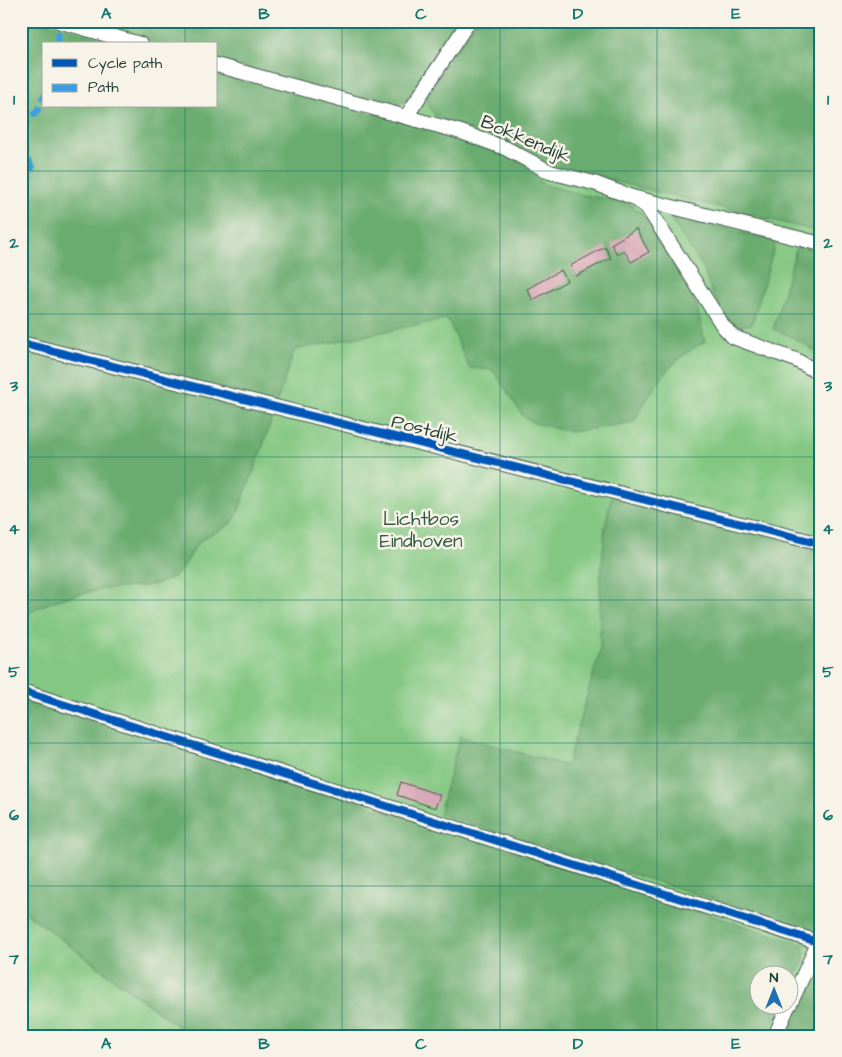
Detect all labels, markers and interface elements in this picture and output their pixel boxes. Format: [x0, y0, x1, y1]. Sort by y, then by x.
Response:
text: A [101, 3, 112, 25]
text: B [258, 3, 270, 25]
text: C [415, 3, 427, 25]
text: D [573, 3, 584, 25]
text: E [731, 3, 741, 25]
legend [42, 42, 218, 108]
text: Cycle path [88, 53, 163, 75]
text: Path [88, 77, 119, 98]
text: 1 [13, 89, 16, 111]
text: 1 [827, 89, 830, 111]
street label: Bokkendijk [476, 108, 575, 170]
text: 2 [8, 232, 19, 254]
text: 2 [822, 232, 833, 254]
text: 3 [9, 375, 19, 397]
text: 3 [823, 375, 833, 397]
street label: Postdijk [389, 408, 461, 451]
park label: Lichtbos Eindhoven [379, 506, 463, 555]
text: 4 [9, 518, 20, 540]
text: 4 [823, 518, 834, 540]
text: 5 [8, 661, 20, 683]
text: 5 [822, 661, 834, 683]
text: 6 [9, 804, 19, 826]
text: 6 [823, 804, 833, 826]
text: 7 [8, 948, 19, 970]
text: 7 [822, 948, 833, 970]
north arrow [750, 964, 800, 1014]
text: N [770, 968, 779, 988]
text: A [101, 1033, 112, 1055]
text: B [258, 1033, 270, 1055]
text: C [415, 1033, 427, 1055]
text: D [573, 1033, 584, 1055]
text: E [731, 1033, 741, 1055]

